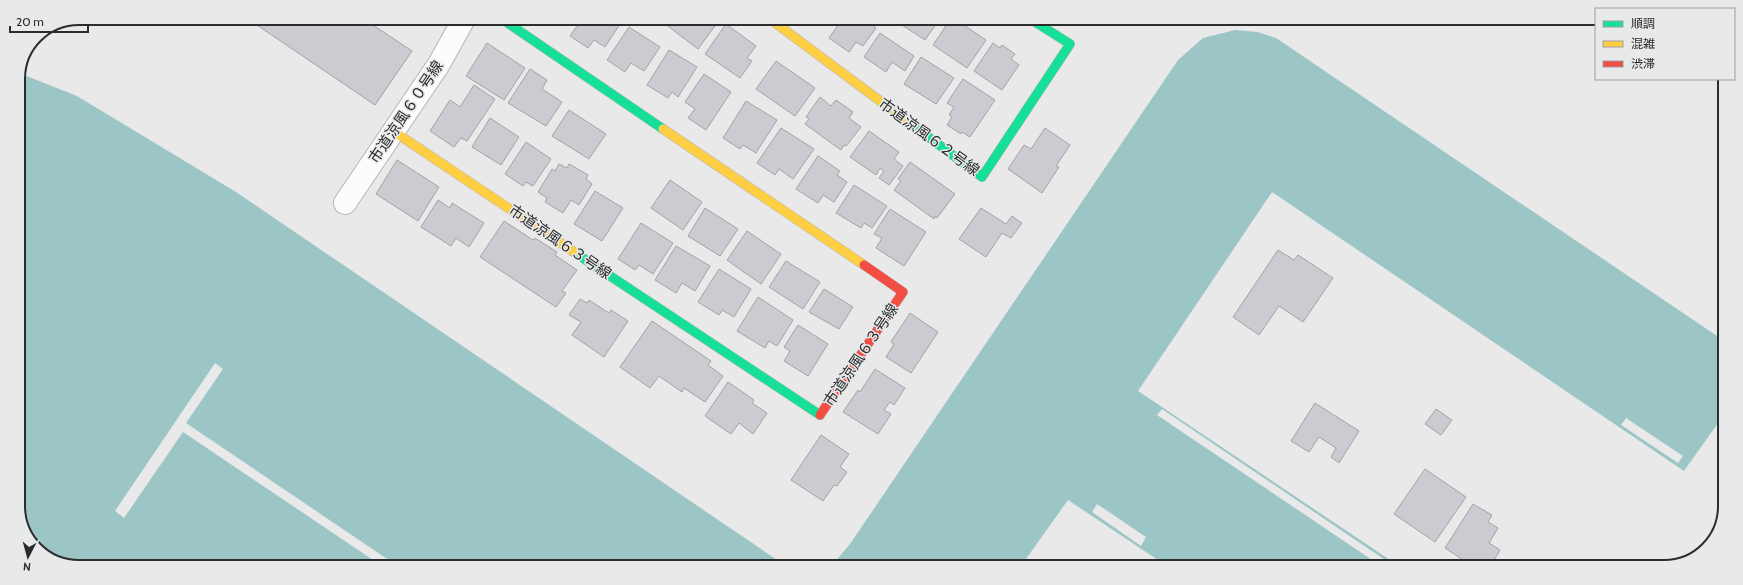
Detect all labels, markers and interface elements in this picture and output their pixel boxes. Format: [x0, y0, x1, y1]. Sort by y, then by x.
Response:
scale bar [10, 8, 88, 34]
legend [1595, 8, 1735, 80]
text: 20 m [16, 14, 44, 29]
text: 順調 [1631, 16, 1655, 31]
text: 混雑 [1631, 36, 1655, 51]
text: 渋滞 [1631, 56, 1655, 71]
street label: 市道涼風６０号線 [365, 57, 447, 167]
street label: 市道涼風６２号線 [875, 94, 983, 180]
street label: 市道涼風６３号線 [505, 201, 615, 283]
street label: 市道涼風６３号線 [820, 300, 902, 410]
north arrow [8, 537, 48, 577]
text: N [22, 560, 32, 574]

